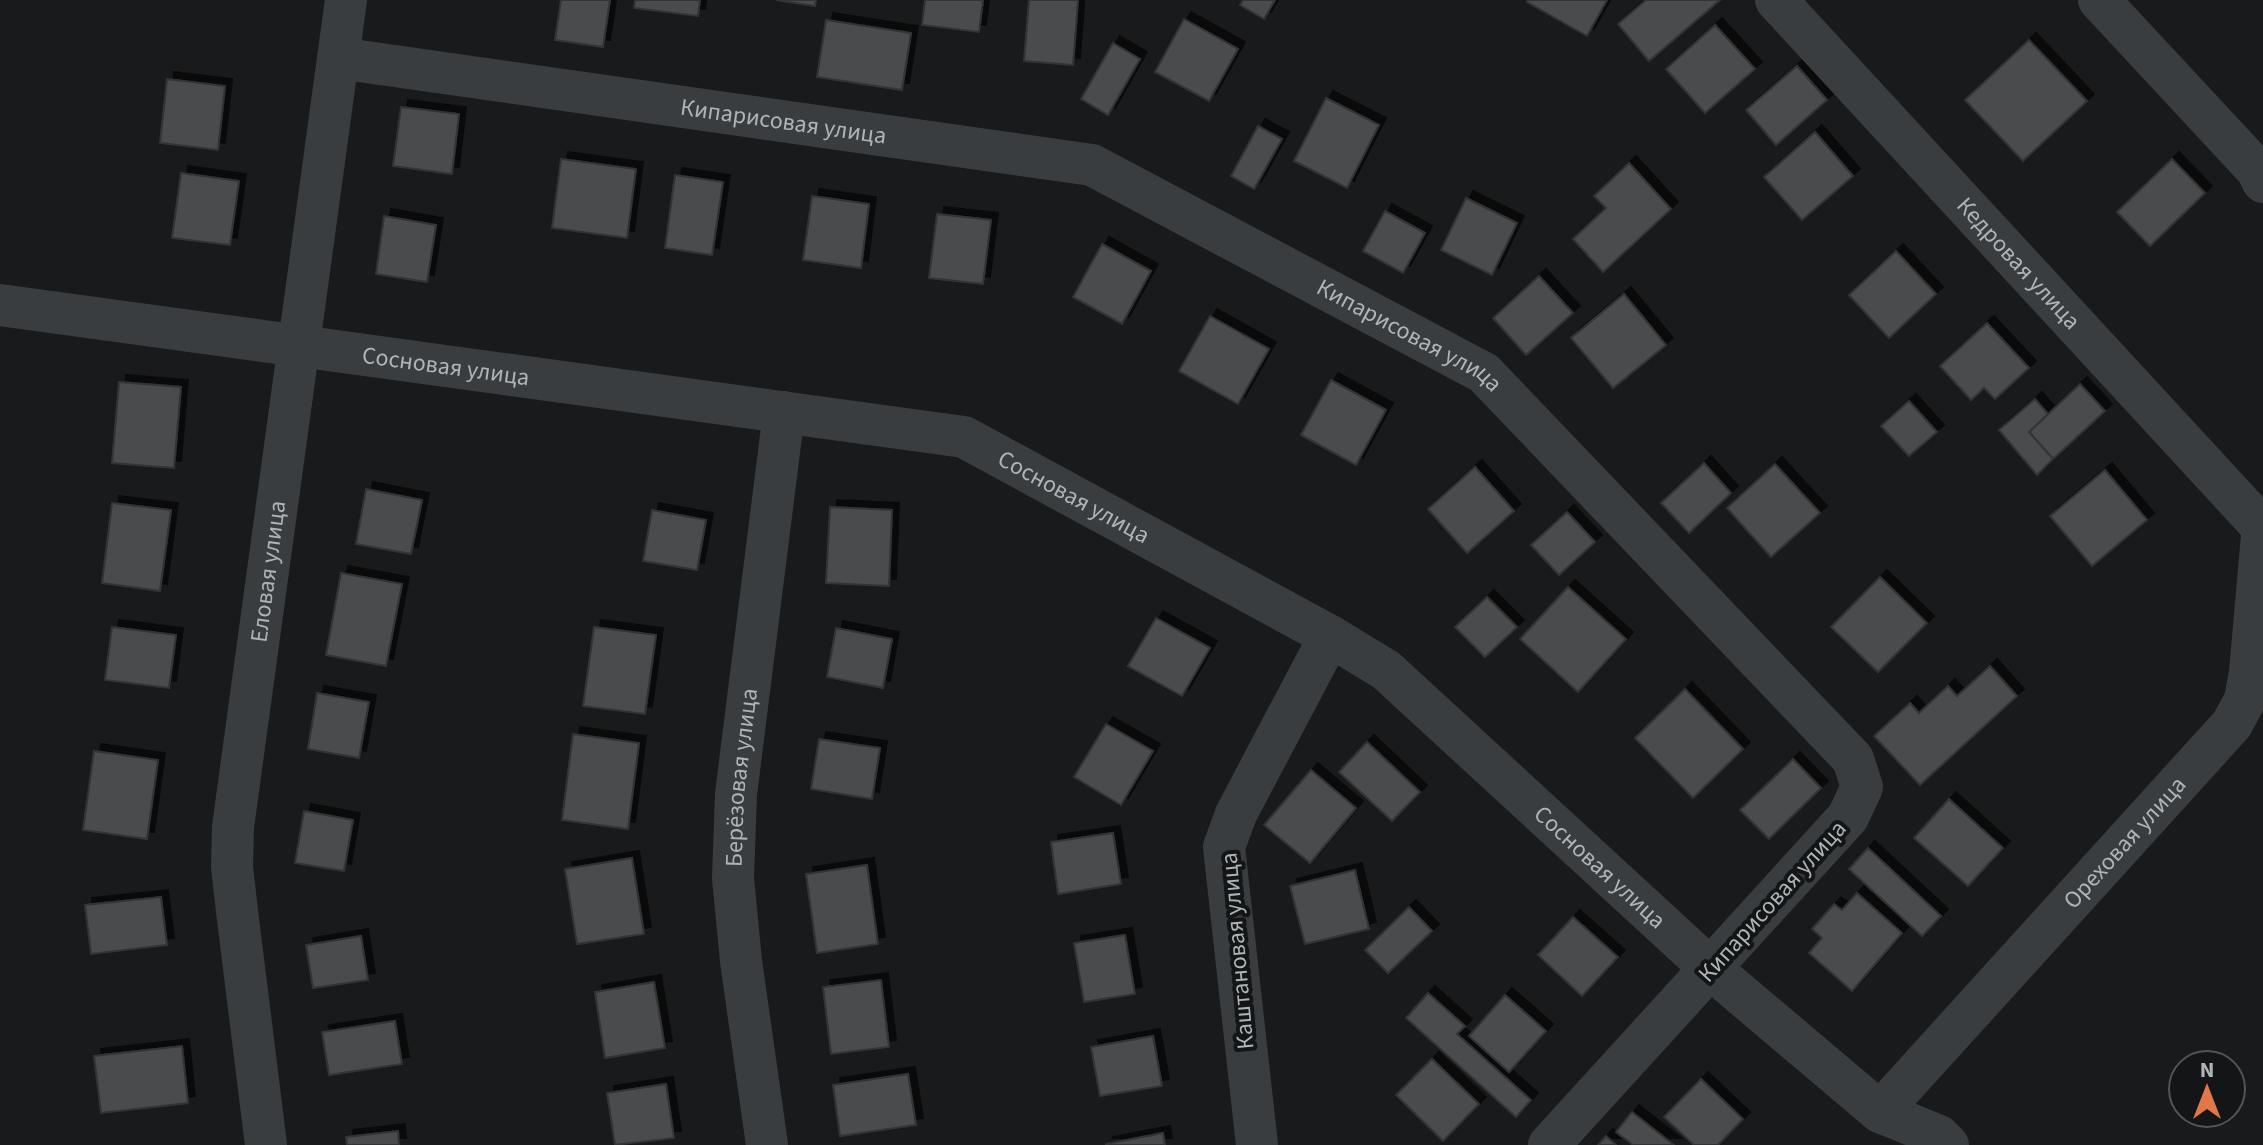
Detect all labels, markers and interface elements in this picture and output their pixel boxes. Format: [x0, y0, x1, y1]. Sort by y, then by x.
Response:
street label: Кипарисовая улица [678, 90, 889, 154]
street label: Кедровая улица [1948, 189, 2089, 338]
street label: Кипарисовая улица [1310, 270, 1510, 400]
street label: Сосновая улица [360, 338, 532, 395]
street label: Сосновая улица [991, 441, 1156, 553]
street label: Еловая улица [241, 498, 295, 645]
street label: Берёзовая улица [716, 686, 767, 868]
street label: Ореховая улица [2055, 768, 2195, 917]
street label: Сосновая улица [1526, 797, 1674, 937]
street label: Кипарисовая улица [1690, 813, 1855, 990]
street label: Каштановая улица [1211, 851, 1264, 1051]
north arrow [2167, 1049, 2247, 1129]
text: N [2200, 1054, 2214, 1086]

